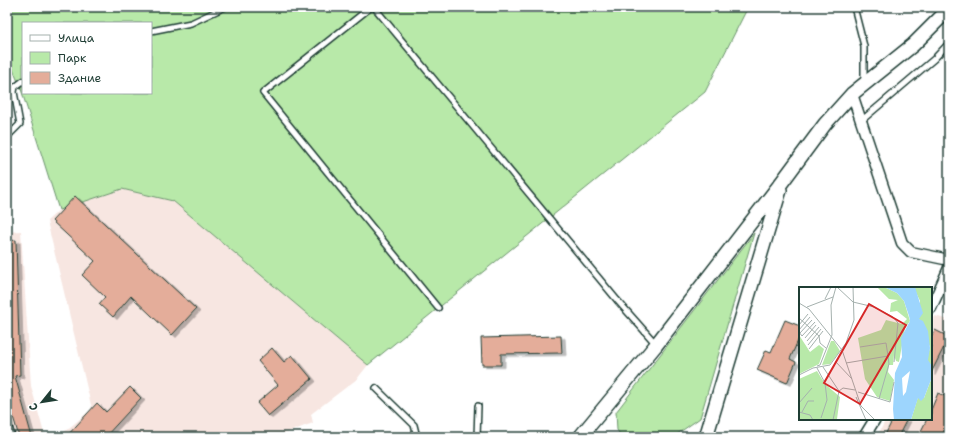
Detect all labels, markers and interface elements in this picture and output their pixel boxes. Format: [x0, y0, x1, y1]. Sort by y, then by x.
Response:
legend [22, 22, 152, 94]
text: Улица [58, 30, 95, 46]
text: Парк [58, 50, 87, 66]
text: Здание [58, 70, 102, 86]
inset map [799, 287, 932, 420]
north arrow [22, 382, 62, 422]
text: С [25, 400, 42, 413]

